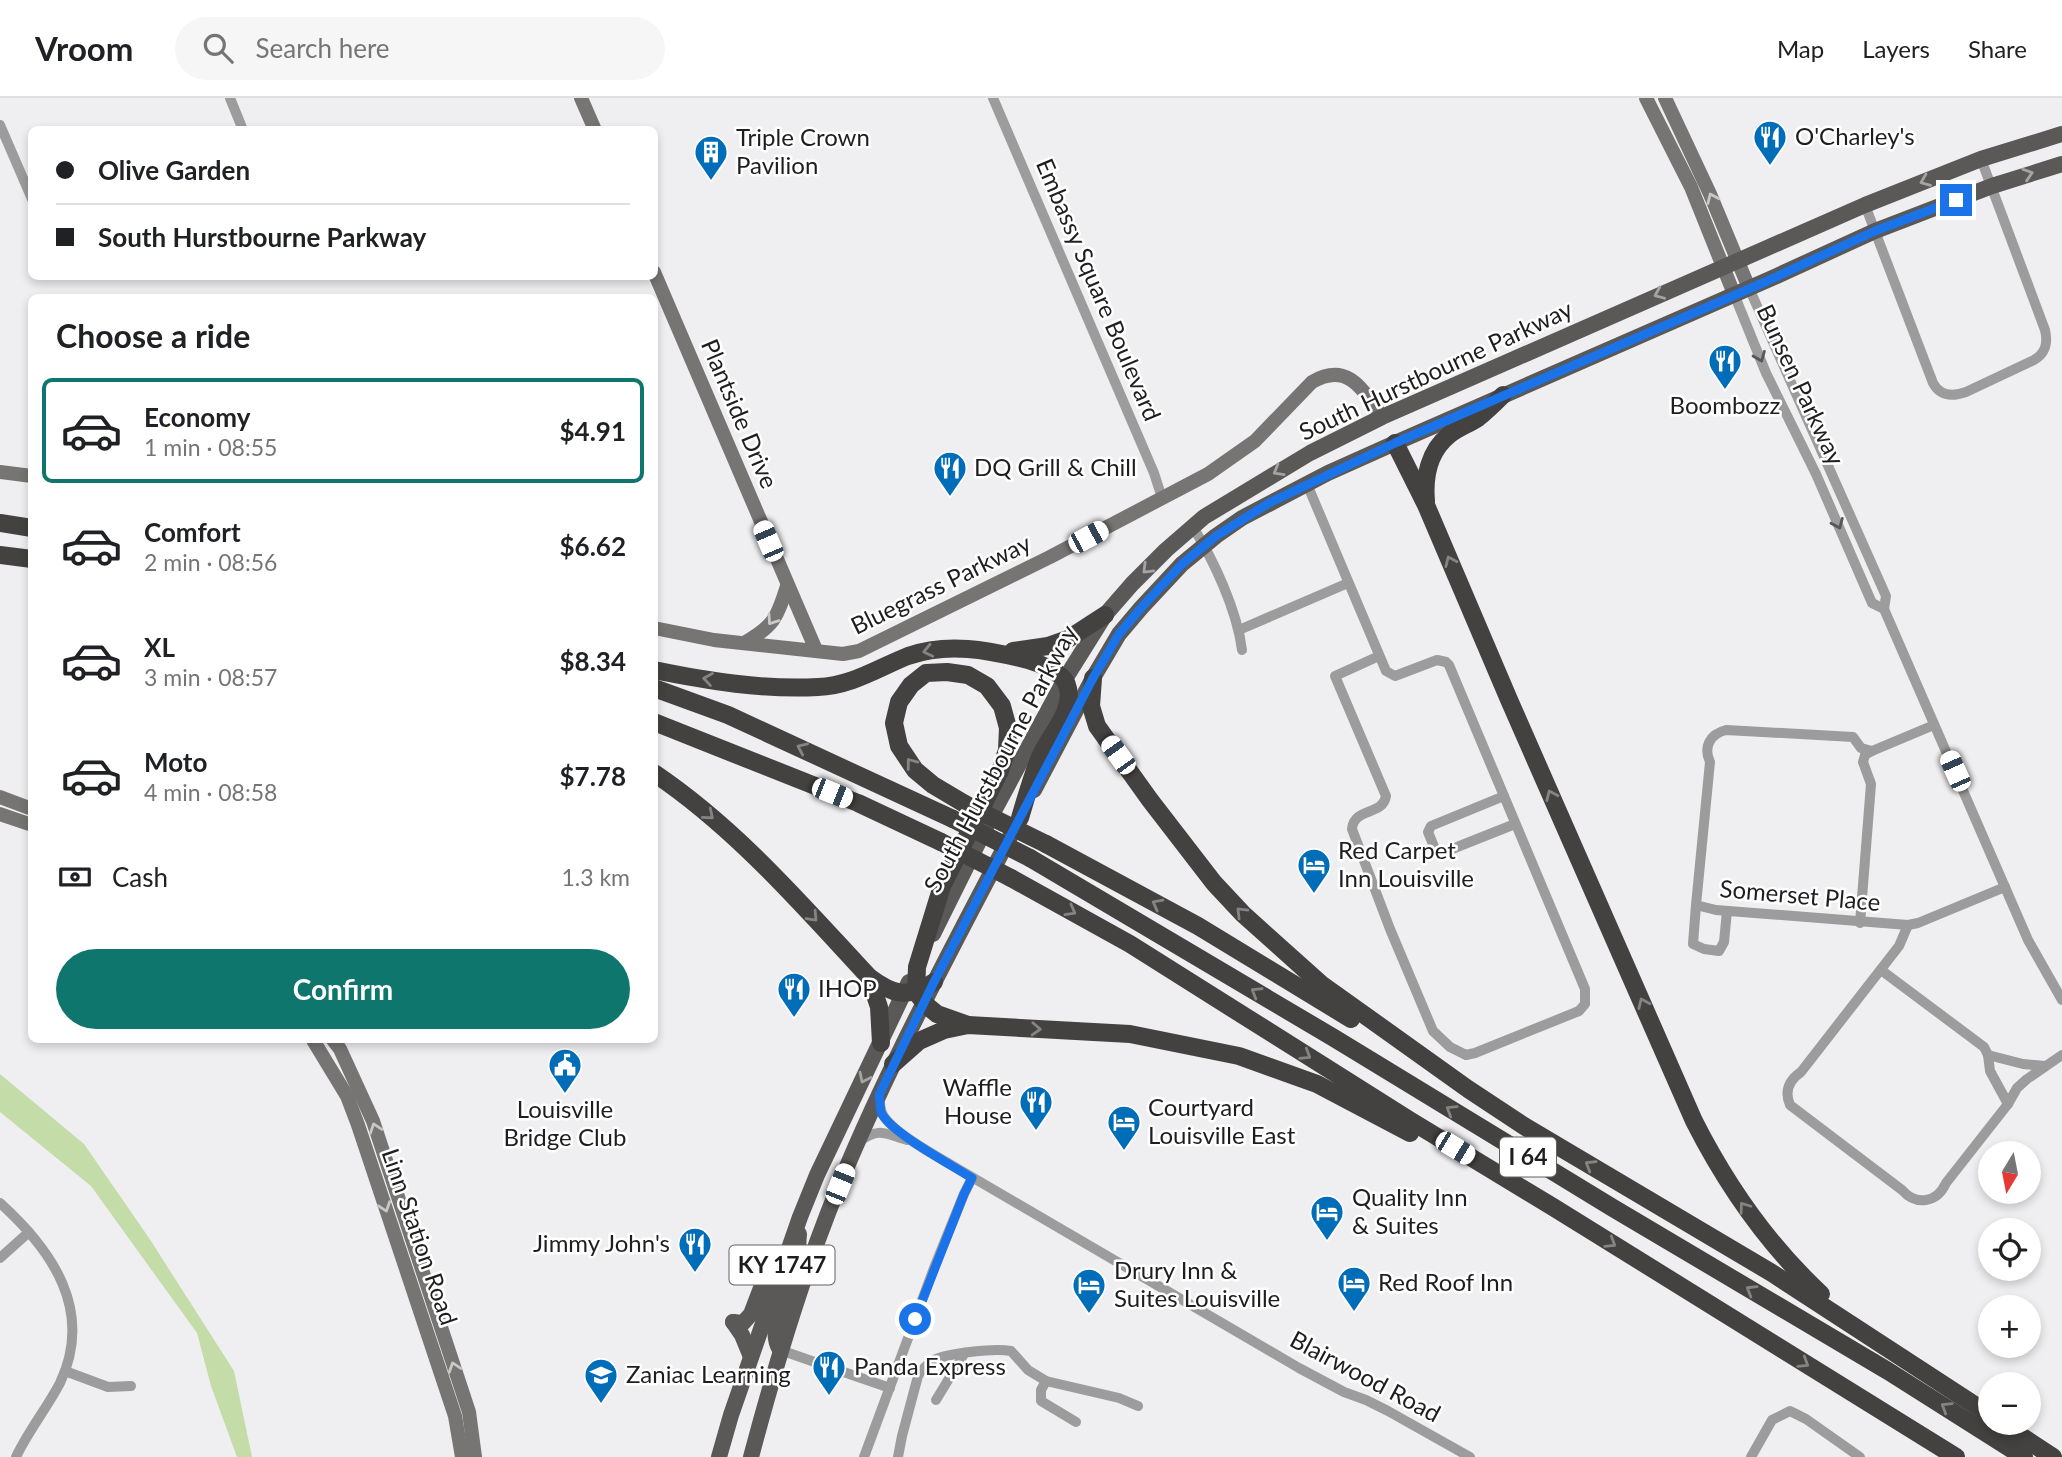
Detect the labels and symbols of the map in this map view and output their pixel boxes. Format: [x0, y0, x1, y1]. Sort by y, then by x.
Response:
restaurant icon: O'Charley's [1751, 118, 1789, 167]
place label: O'Charley's [1795, 121, 1915, 150]
place label: Triple Crown Pavilion [736, 122, 870, 179]
building icon: Triple Crown Pavilion [692, 133, 730, 182]
street label: Embassy Square Boulevard [1031, 154, 1168, 425]
one-way arrow [2022, 168, 2034, 182]
one-way arrow [1920, 172, 1932, 186]
route end [1940, 184, 1972, 216]
one-way arrow [1706, 192, 1720, 205]
one-way arrow [1654, 286, 1666, 300]
street label: South Hurstbourne Parkway [1294, 293, 1577, 446]
street label: Bunsen Parkway [1751, 299, 1852, 470]
street label: Plantside Drive [696, 334, 785, 492]
restaurant icon: Boombozz [1706, 342, 1744, 391]
one-way arrow [1751, 351, 1765, 363]
place label: Boombozz [1670, 390, 1781, 419]
restaurant icon: DQ Grill & Chill [931, 449, 969, 498]
place label: DQ Grill & Chill [974, 452, 1137, 481]
one-way arrow [1273, 463, 1285, 476]
one-way arrow [1830, 517, 1844, 530]
car [751, 518, 786, 564]
car [1065, 518, 1112, 556]
street label: Bluegrass Parkway [846, 527, 1036, 640]
one-way arrow [1445, 555, 1459, 567]
one-way arrow [1142, 560, 1155, 573]
one-way arrow [768, 612, 780, 624]
street label: South Hurstbourne Parkway [917, 619, 1083, 897]
one-way arrow [922, 643, 934, 657]
one-way arrow [702, 672, 714, 687]
car [1098, 732, 1139, 778]
one-way arrow [797, 743, 810, 757]
car [1937, 748, 1974, 794]
one-way arrow [907, 758, 920, 771]
car [809, 775, 856, 811]
one-way arrow [1545, 790, 1559, 802]
one-way arrow [700, 807, 713, 819]
place label: Red Carpet Inn Louisville [1338, 835, 1474, 892]
hotel icon: Red Carpet Inn Louisville [1295, 846, 1333, 895]
street label: Somerset Place [1719, 873, 1882, 916]
one-way arrow [1152, 899, 1164, 912]
one-way arrow [1063, 903, 1076, 916]
one-way arrow [1236, 907, 1249, 920]
one-way arrow [805, 909, 818, 922]
restaurant icon: IHOP [775, 970, 813, 1019]
place label: IHOP [818, 973, 877, 1002]
one-way arrow [1251, 987, 1264, 1000]
one-way arrow [1637, 998, 1651, 1011]
one-way arrow [1030, 1021, 1041, 1036]
public building icon: Louisville Bridge Club [546, 1046, 584, 1095]
one-way arrow [1299, 1047, 1312, 1060]
one-way arrow [858, 1071, 872, 1083]
place label: Waffle House [942, 1072, 1012, 1129]
restaurant icon: Waffle House [1017, 1083, 1055, 1132]
place label: Courtyard Louisville East [1148, 1092, 1296, 1149]
place label: Louisville Bridge Club [504, 1094, 626, 1151]
hotel icon: Courtyard Louisville East [1105, 1103, 1143, 1152]
one-way arrow [1445, 1106, 1458, 1119]
one-way arrow [369, 1122, 383, 1135]
car [1432, 1128, 1479, 1168]
road number: I 64 [1500, 1138, 1556, 1176]
north arrow [1978, 1141, 2040, 1204]
street label: Linn Station Road [377, 1144, 464, 1329]
one-way arrow [1584, 1160, 1597, 1173]
car [823, 1161, 858, 1207]
place label: Quality Inn & Suites [1352, 1182, 1468, 1239]
hotel icon: Quality Inn & Suites [1308, 1193, 1346, 1242]
one-way arrow [377, 1200, 391, 1212]
one-way arrow [1740, 1202, 1752, 1215]
restaurant icon: Jimmy John's [676, 1225, 714, 1274]
place label: Jimmy John's [533, 1228, 670, 1257]
one-way arrow [1603, 1235, 1616, 1248]
road number: KY 1747 [730, 1246, 834, 1284]
place label: Drury Inn & Suites Louisville [1114, 1255, 1280, 1312]
hotel icon: Red Roof Inn [1335, 1264, 1373, 1313]
hotel icon: Drury Inn & Suites Louisville [1070, 1266, 1108, 1315]
place label: Red Roof Inn [1378, 1267, 1513, 1296]
one-way arrow [1746, 1285, 1758, 1298]
route start [899, 1303, 931, 1335]
street label: Blairwood Road [1286, 1324, 1446, 1427]
restaurant icon: Panda Express [810, 1348, 848, 1397]
place label: Panda Express [854, 1351, 1006, 1380]
one-way arrow [1797, 1354, 1810, 1367]
school or university icon: Zaniac Learning [582, 1356, 620, 1405]
place label: Zaniac Learning [626, 1359, 791, 1388]
one-way arrow [448, 1362, 462, 1374]
one-way arrow [1940, 1403, 1953, 1416]

